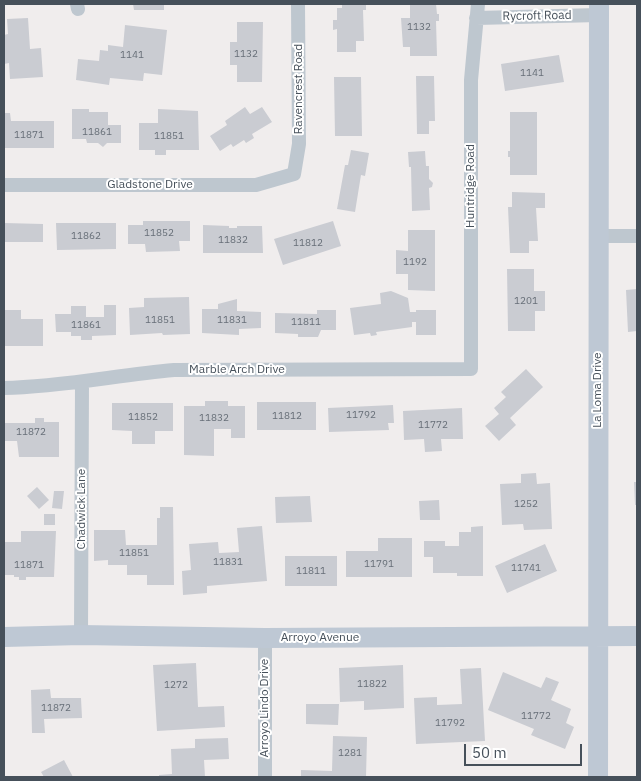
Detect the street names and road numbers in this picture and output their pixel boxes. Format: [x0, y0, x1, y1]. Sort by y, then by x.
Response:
street label: Rycroft Road [502, 8, 572, 24]
street label: Ravencrest Road [292, 44, 306, 134]
street label: Huntridge Road [464, 144, 478, 228]
street label: Gladstone Drive [107, 178, 193, 192]
street label: La Loma Drive [591, 352, 605, 428]
street label: Marble Arch Drive [189, 363, 285, 377]
street label: Chadwick Lane [75, 469, 89, 549]
street label: Arroyo Avenue [281, 631, 359, 645]
street label: Arroyo Lindo Drive [258, 659, 272, 757]

